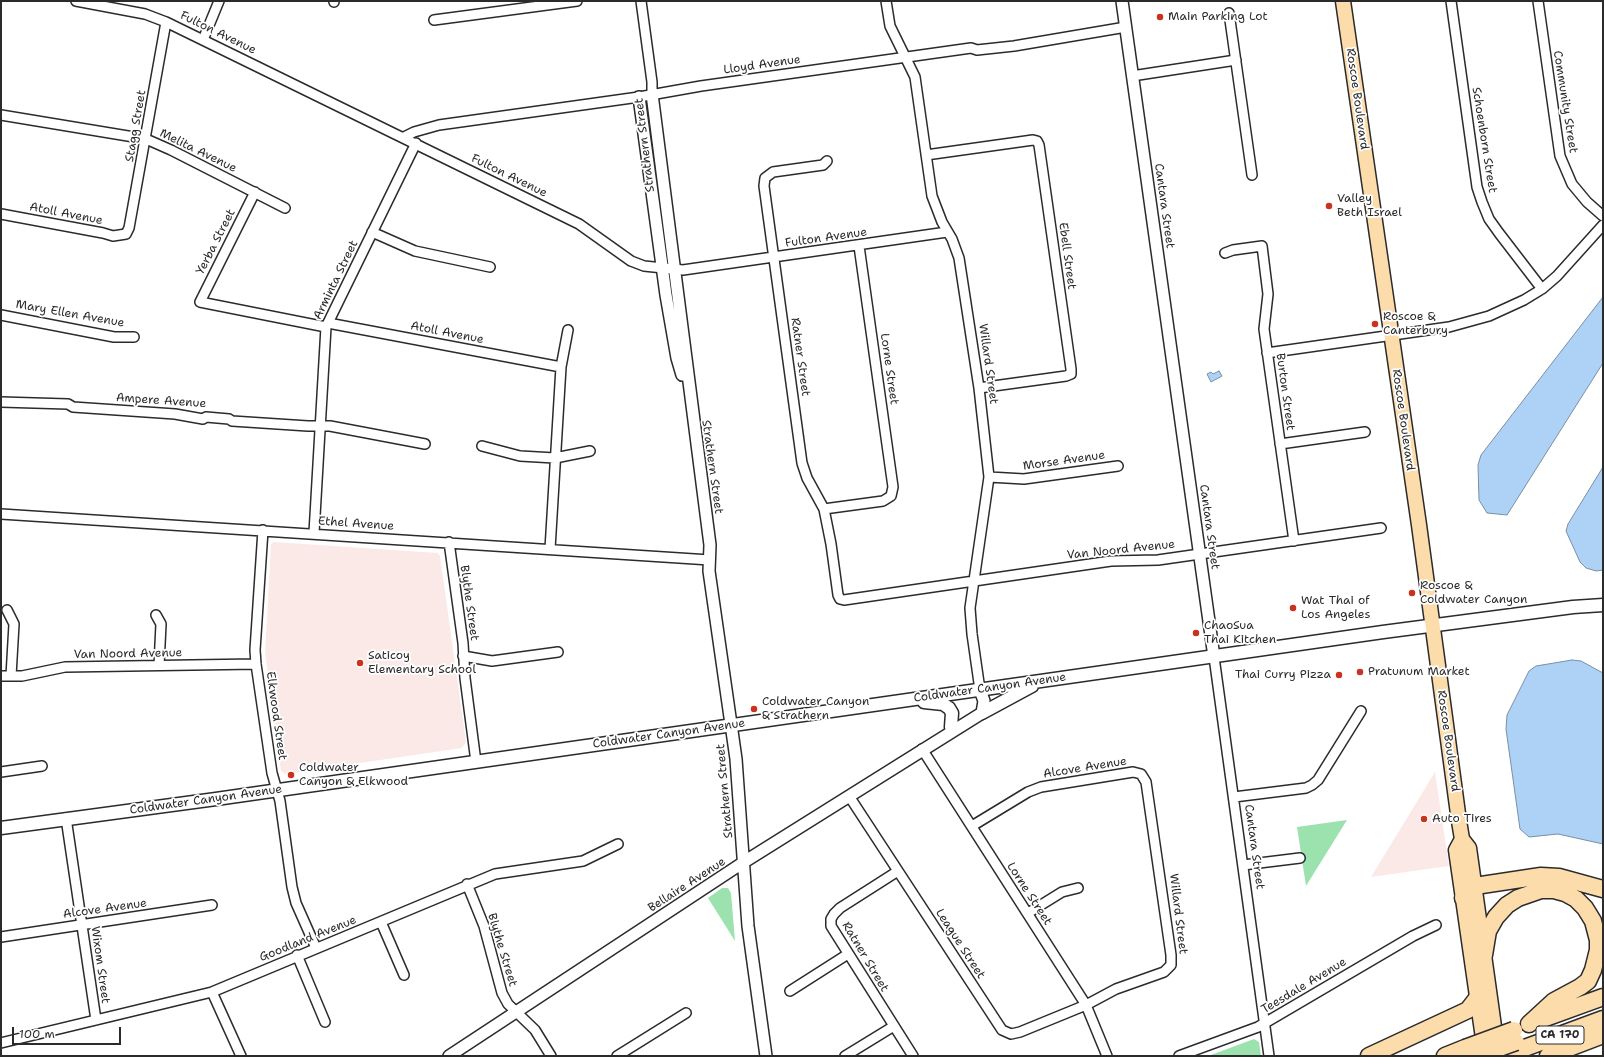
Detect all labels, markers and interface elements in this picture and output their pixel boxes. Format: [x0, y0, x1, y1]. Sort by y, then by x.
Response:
street label: Fulton Avenue [178, 8, 258, 58]
place label: Main Parking Lot [1168, 10, 1268, 24]
marker: Main Parking Lot [1155, 12, 1165, 22]
street label: Roscoe Boulevard [1343, 47, 1371, 151]
street label: Community Street [1550, 50, 1580, 154]
street label: Lloyd Avenue [722, 52, 802, 78]
street label: Schoenborn Street [1469, 86, 1499, 194]
street label: Stagg Street [123, 89, 149, 163]
street label: Strathern Street [632, 97, 658, 193]
street label: Melita Avenue [157, 126, 239, 176]
street label: Fulton Avenue [469, 151, 549, 201]
street label: Cantara Street [1151, 162, 1177, 250]
place label: Valley Beth Israel [1337, 192, 1402, 220]
street label: Atoll Avenue [28, 200, 104, 228]
marker: Valley Beth Israel [1324, 201, 1334, 211]
street label: Yerba Street [193, 207, 239, 277]
street label: Ebell Street [1055, 222, 1079, 290]
street label: Fulton Avenue [784, 225, 868, 251]
street label: Arminta Street [311, 238, 361, 322]
street label: Mary Ellen Avenue [15, 297, 125, 331]
place label: Roscoe & Canterbury [1383, 310, 1448, 338]
street label: Ratner Street [787, 317, 813, 397]
street label: Atoll Avenue [409, 319, 485, 347]
marker: Roscoe & Canterbury [1370, 319, 1380, 329]
street label: Willard Street [975, 323, 1001, 405]
street label: Lorne Street [877, 332, 901, 406]
street label: Burton Street [1272, 352, 1298, 432]
street label: Roscoe Boulevard [1389, 368, 1417, 472]
street label: Ampere Avenue [115, 391, 207, 411]
street label: Strathern Street [698, 419, 726, 515]
street label: Morse Avenue [1022, 448, 1106, 474]
street label: Cantara Street [1196, 483, 1222, 571]
street label: Ethel Avenue [317, 514, 395, 534]
street label: Van Noord Avenue [1066, 537, 1176, 563]
street label: Blythe Street [457, 564, 481, 642]
place label: Roscoe & Coldwater Canyon [1420, 579, 1527, 607]
marker: Roscoe & Coldwater Canyon [1407, 588, 1417, 598]
place label: Wat Thai of Los Angeles [1301, 594, 1370, 622]
marker: Wat Thai of Los Angeles [1288, 603, 1298, 613]
place label: ChaoSua Thai Kitchen [1204, 619, 1276, 647]
marker: ChaoSua Thai Kitchen [1191, 628, 1201, 638]
street label: Van Noord Avenue [74, 646, 182, 662]
place label: Saticoy Elementary School [368, 649, 476, 677]
marker: Saticoy Elementary School [355, 658, 365, 668]
place label: Pratunum Market [1368, 665, 1470, 679]
marker: Pratunum Market [1355, 667, 1365, 677]
place label: Thai Curry Pizza [1235, 668, 1331, 682]
street label: Coldwater Canyon Avenue [913, 670, 1067, 706]
marker: Thai Curry Pizza [1334, 670, 1344, 680]
street label: Elkwood Street [263, 671, 289, 761]
street label: Roscoe Boulevard [1434, 689, 1462, 793]
place label: Coldwater Canyon & Strathern [762, 695, 869, 723]
marker: Coldwater Canyon & Strathern [749, 704, 759, 714]
street label: Coldwater Canyon Avenue [592, 716, 746, 752]
street label: Strathern Street [714, 743, 736, 839]
street label: Alcove Avenue [1042, 754, 1128, 782]
place label: Coldwater Canyon & Elkwood [299, 761, 408, 789]
marker: Coldwater Canyon & Elkwood [286, 770, 296, 780]
street label: Coldwater Canyon Avenue [129, 782, 283, 818]
street label: Cantara Street [1241, 803, 1267, 891]
place label: Auto Tires [1432, 812, 1492, 826]
marker: Auto Tires [1419, 814, 1429, 824]
street label: Bellaire Avenue [646, 855, 728, 915]
street label: Lorne Street [1003, 860, 1055, 928]
street label: Willard Street [1166, 873, 1190, 955]
street label: Alcove Avenue [62, 896, 148, 922]
street label: League Street [932, 906, 988, 982]
street label: Blythe Street [484, 912, 520, 988]
street label: Goodland Avenue [257, 913, 359, 965]
street label: Ratner Street [838, 919, 892, 995]
street label: Wixom Street [87, 925, 113, 1005]
street label: Teesdale Avenue [1259, 955, 1349, 1017]
scale bar [14, 1019, 123, 1045]
text: 100 m [19, 1026, 55, 1042]
road number: CA 170 [1536, 1026, 1584, 1044]

